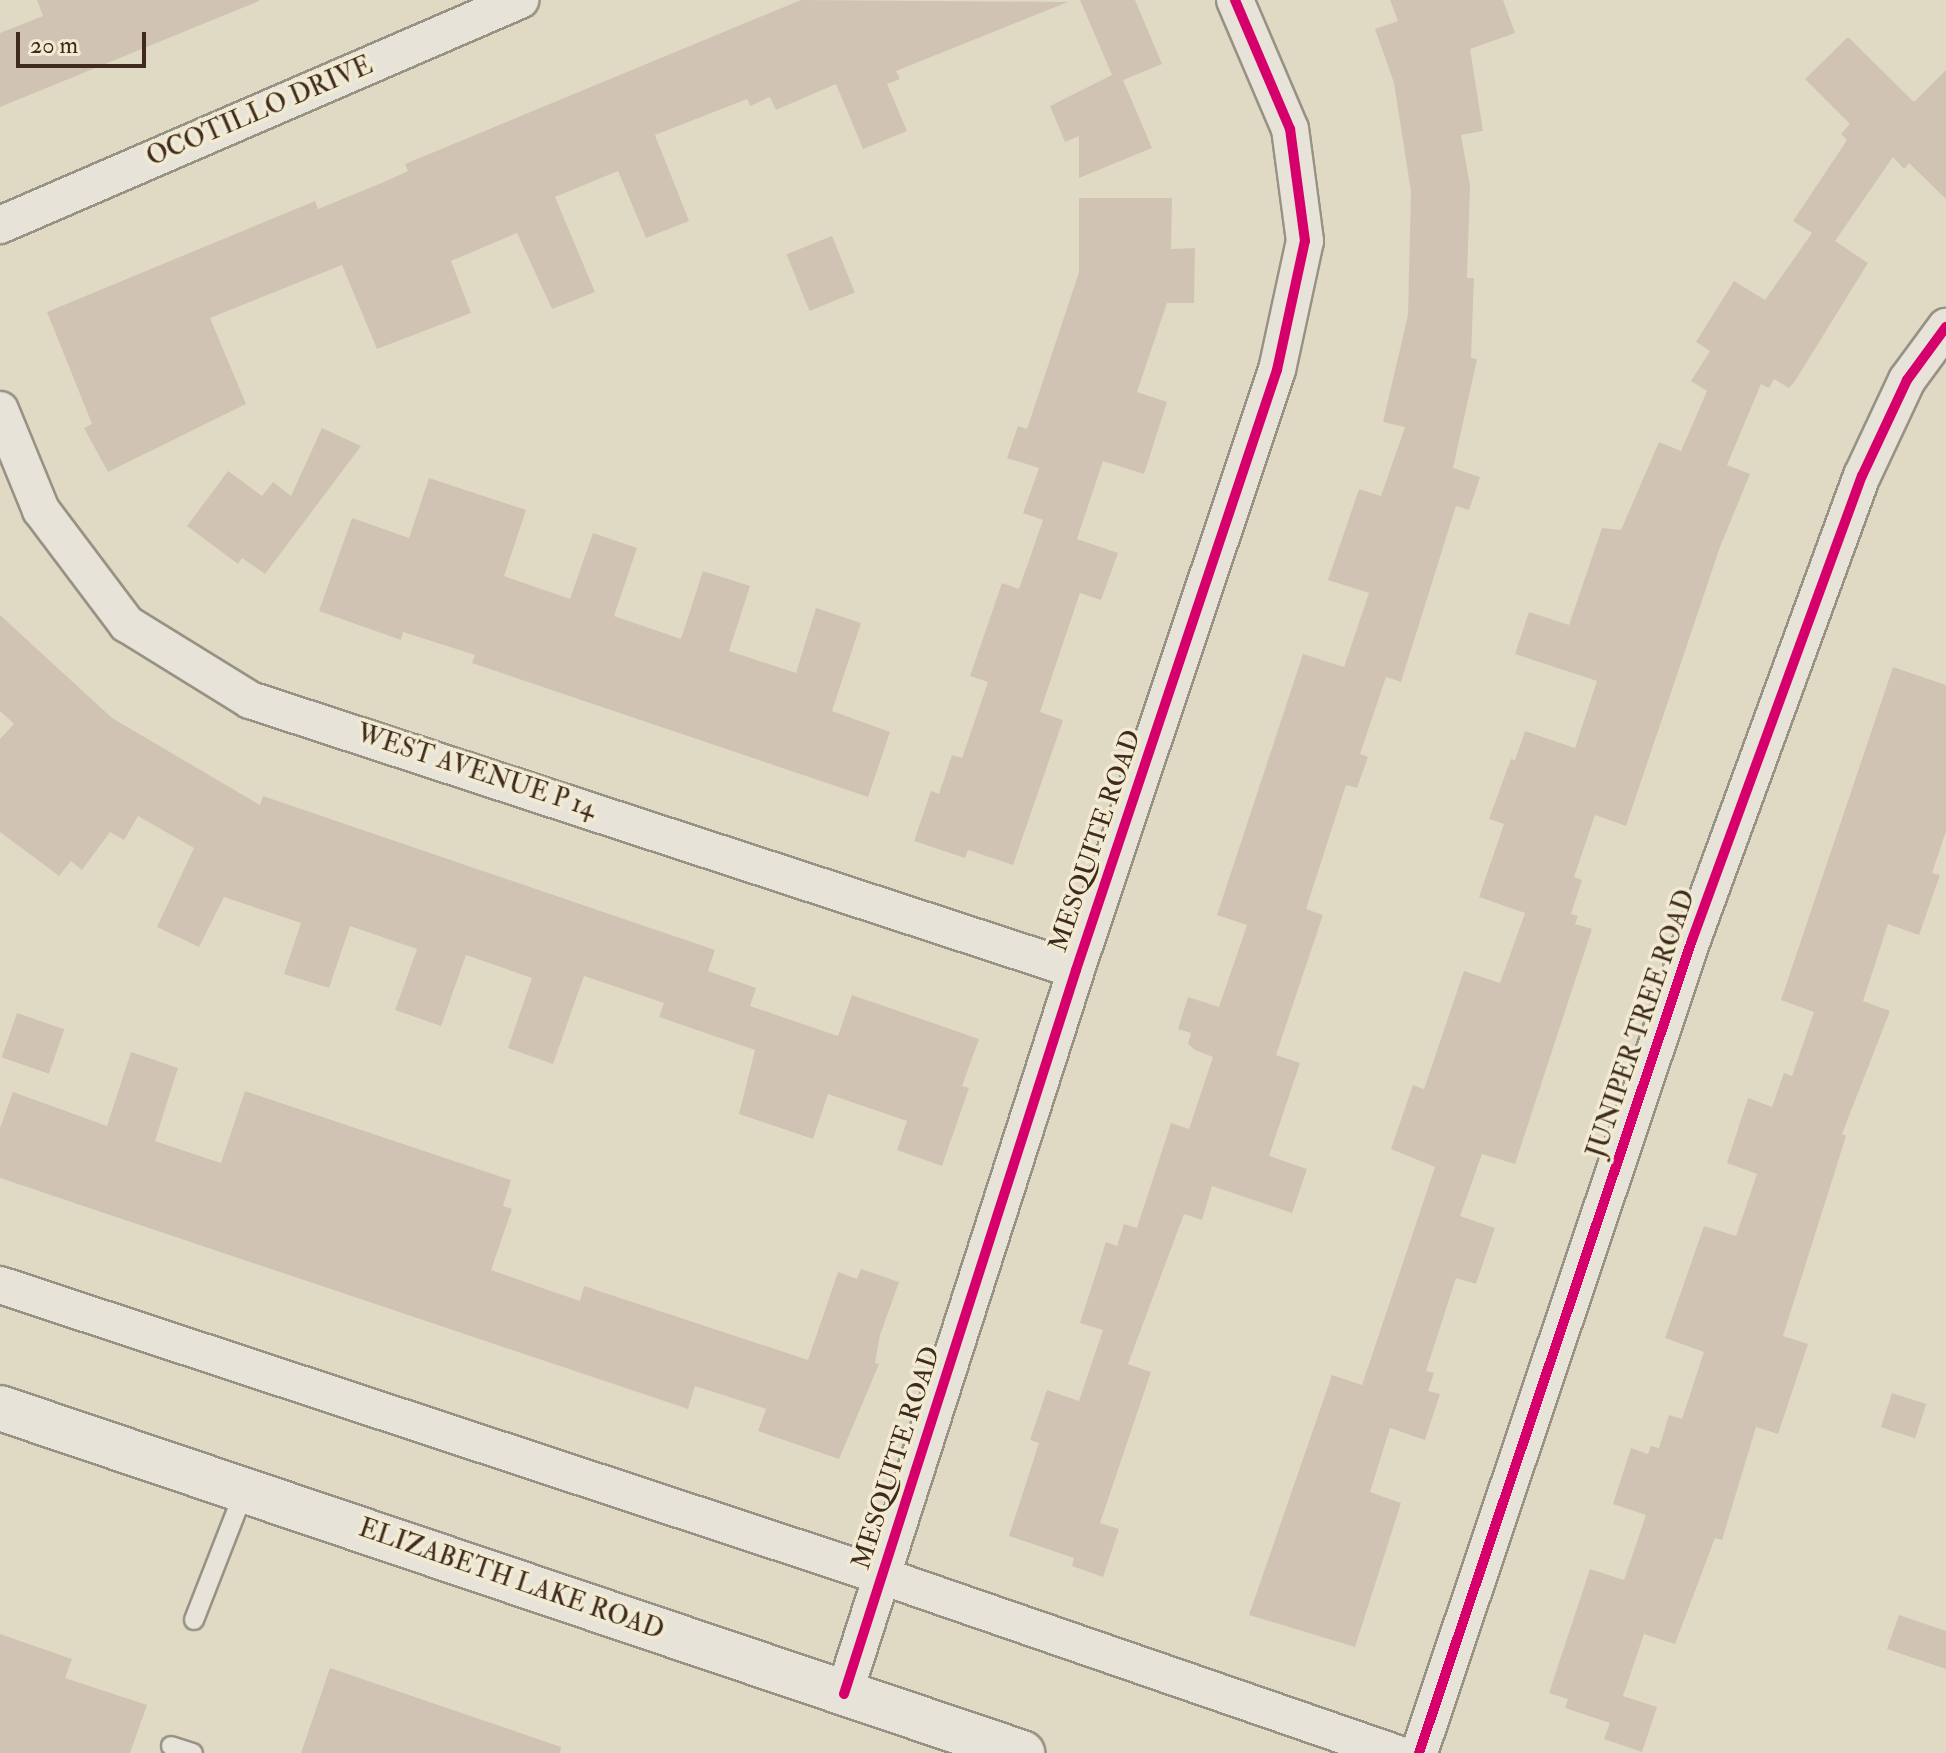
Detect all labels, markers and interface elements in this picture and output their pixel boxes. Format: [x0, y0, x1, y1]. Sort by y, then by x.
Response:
scale bar [20, 16, 150, 66]
text: 20 m [30, 30, 78, 61]
street label: OCOTILLO DRIVE [142, 50, 378, 174]
street label: WEST AVENUE P 14 [352, 719, 600, 825]
street label: MESQUITE ROAD [1043, 726, 1149, 956]
street label: JUNIPER TREE ROAD [1581, 886, 1703, 1162]
street label: MESQUITE ROAD [846, 1343, 948, 1573]
street label: ELIZABETH LAKE ROAD [354, 1513, 668, 1647]

